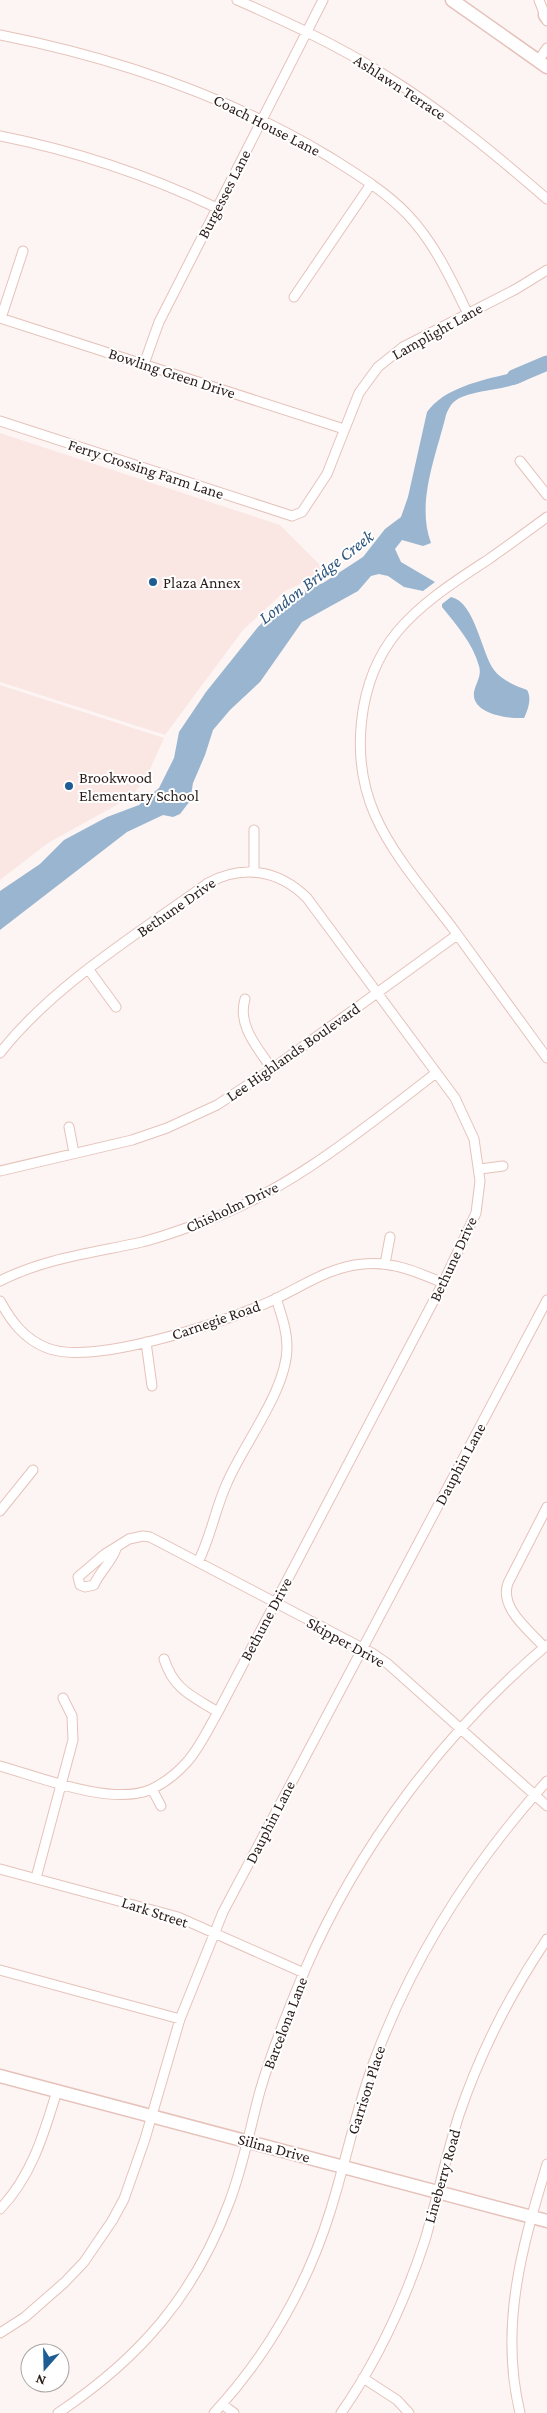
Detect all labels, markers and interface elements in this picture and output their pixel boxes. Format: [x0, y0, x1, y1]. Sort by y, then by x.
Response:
street label: Ashlawn Terrace [351, 51, 449, 123]
street label: Coach House Lane [211, 91, 323, 159]
street label: Burgesses Lane [194, 147, 255, 242]
street label: Lamplight Lane [389, 299, 486, 364]
street label: Bowling Green Drive [106, 345, 237, 402]
street label: Ferry Crossing Farm Lane [66, 436, 226, 503]
water label: London Bridge Creek [255, 525, 378, 628]
place label: Plaza Annex [163, 574, 241, 591]
marker: Plaza Annex [147, 576, 159, 588]
place label: Brookwood Elementary School [79, 769, 199, 805]
marker: Brookwood Elementary School [63, 780, 75, 792]
street label: Bethune Drive [134, 874, 218, 940]
street label: Lee Highlands Boulevard [223, 999, 364, 1105]
street label: Chisholm Drive [183, 1178, 281, 1236]
street label: Bethune Drive [426, 1214, 480, 1304]
street label: Carnegie Road [170, 1297, 263, 1344]
street label: Dauphin Lane [431, 1420, 490, 1508]
street label: Bethune Drive [237, 1575, 295, 1663]
street label: Skipper Drive [304, 1614, 388, 1671]
street label: Dauphin Lane [242, 1778, 299, 1867]
street label: Lark Street [120, 1893, 191, 1931]
street label: Barcelona Lane [260, 1975, 310, 2071]
street label: Garrison Place [344, 2044, 388, 2136]
street label: Lineberry Road [420, 2126, 465, 2225]
street label: Silina Drive [236, 2130, 312, 2166]
north arrow [20, 2343, 70, 2393]
text: N [33, 2371, 48, 2389]

